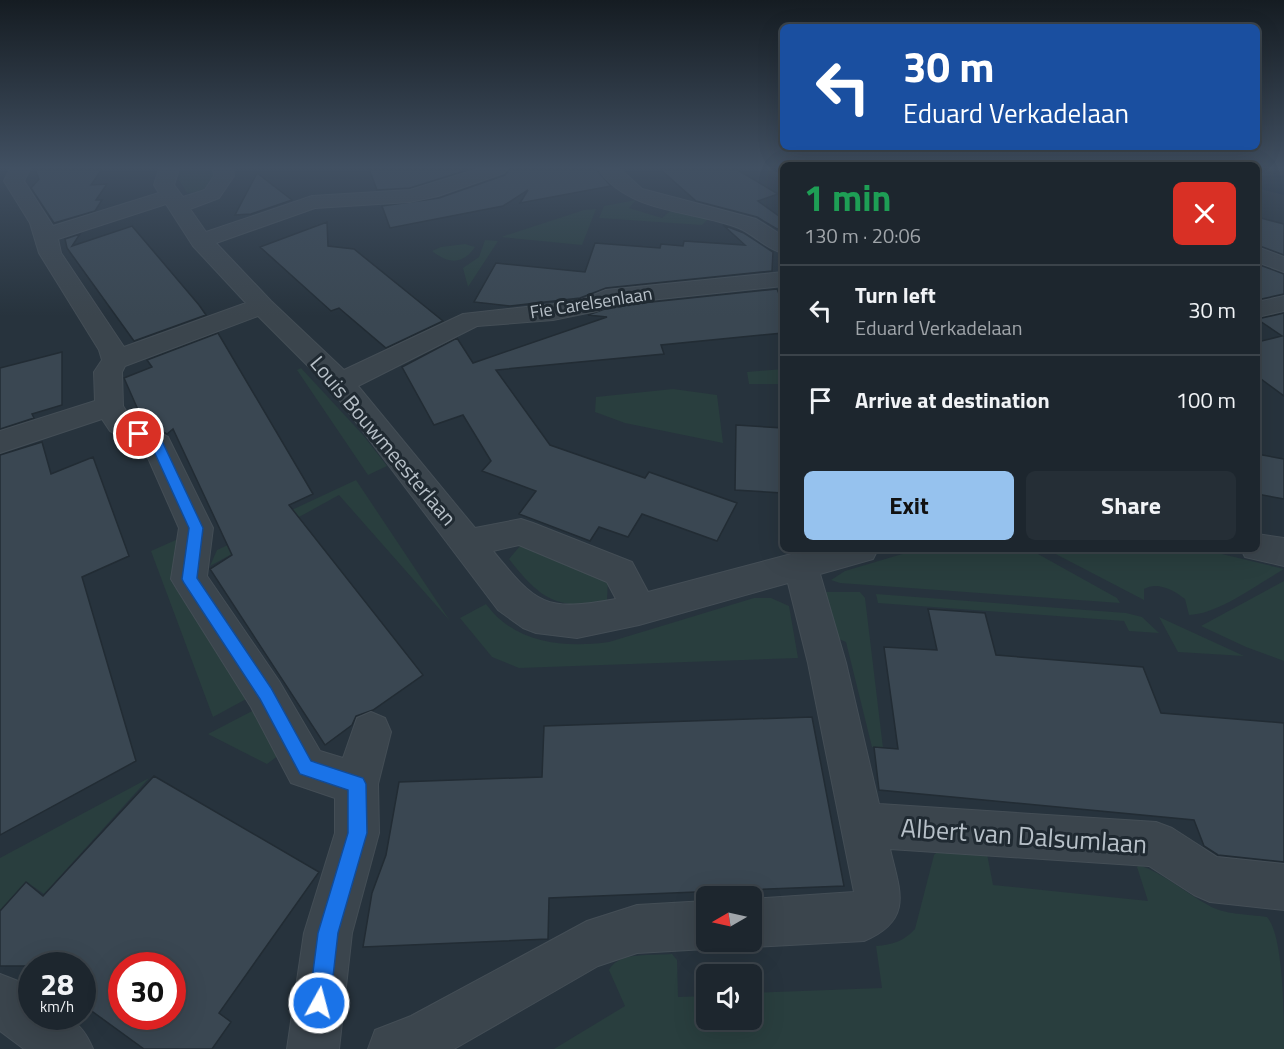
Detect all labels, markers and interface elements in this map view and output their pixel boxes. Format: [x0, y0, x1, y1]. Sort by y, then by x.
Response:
text: 30 m [903, 34, 995, 98]
icon: left [804, 48, 882, 126]
text: Eduard Verkadelaan [903, 92, 1129, 133]
text: 1 min [804, 170, 891, 225]
button: close [1173, 182, 1236, 245]
text: 130 m · 20:06 [804, 220, 921, 251]
text: Turn left [855, 278, 936, 312]
street label: Fie Carelsenlaan [528, 280, 654, 326]
text: 30 m [1188, 293, 1236, 327]
icon: left [804, 294, 837, 327]
text: Eduard Verkadelaan [855, 312, 1022, 343]
street label: Louis Bouwmeesterlaan [303, 348, 465, 532]
text: Arrive at destination [855, 383, 1050, 417]
text: 100 m [1176, 383, 1236, 417]
icon: arrive [804, 384, 837, 417]
pin [113, 408, 164, 459]
icon: arrive [122, 417, 155, 450]
button: Exit [804, 471, 1014, 540]
button: Share [1026, 471, 1236, 540]
street label: Albert van Dalsumlaan [900, 807, 1148, 864]
north arrow [696, 886, 762, 952]
map controls [696, 886, 762, 1030]
speed limit sign: 30 [108, 952, 186, 1030]
text: 28 [40, 961, 74, 1007]
button: sound [696, 964, 762, 1030]
position arrow [287, 971, 351, 1035]
text: km/h [40, 995, 74, 1018]

